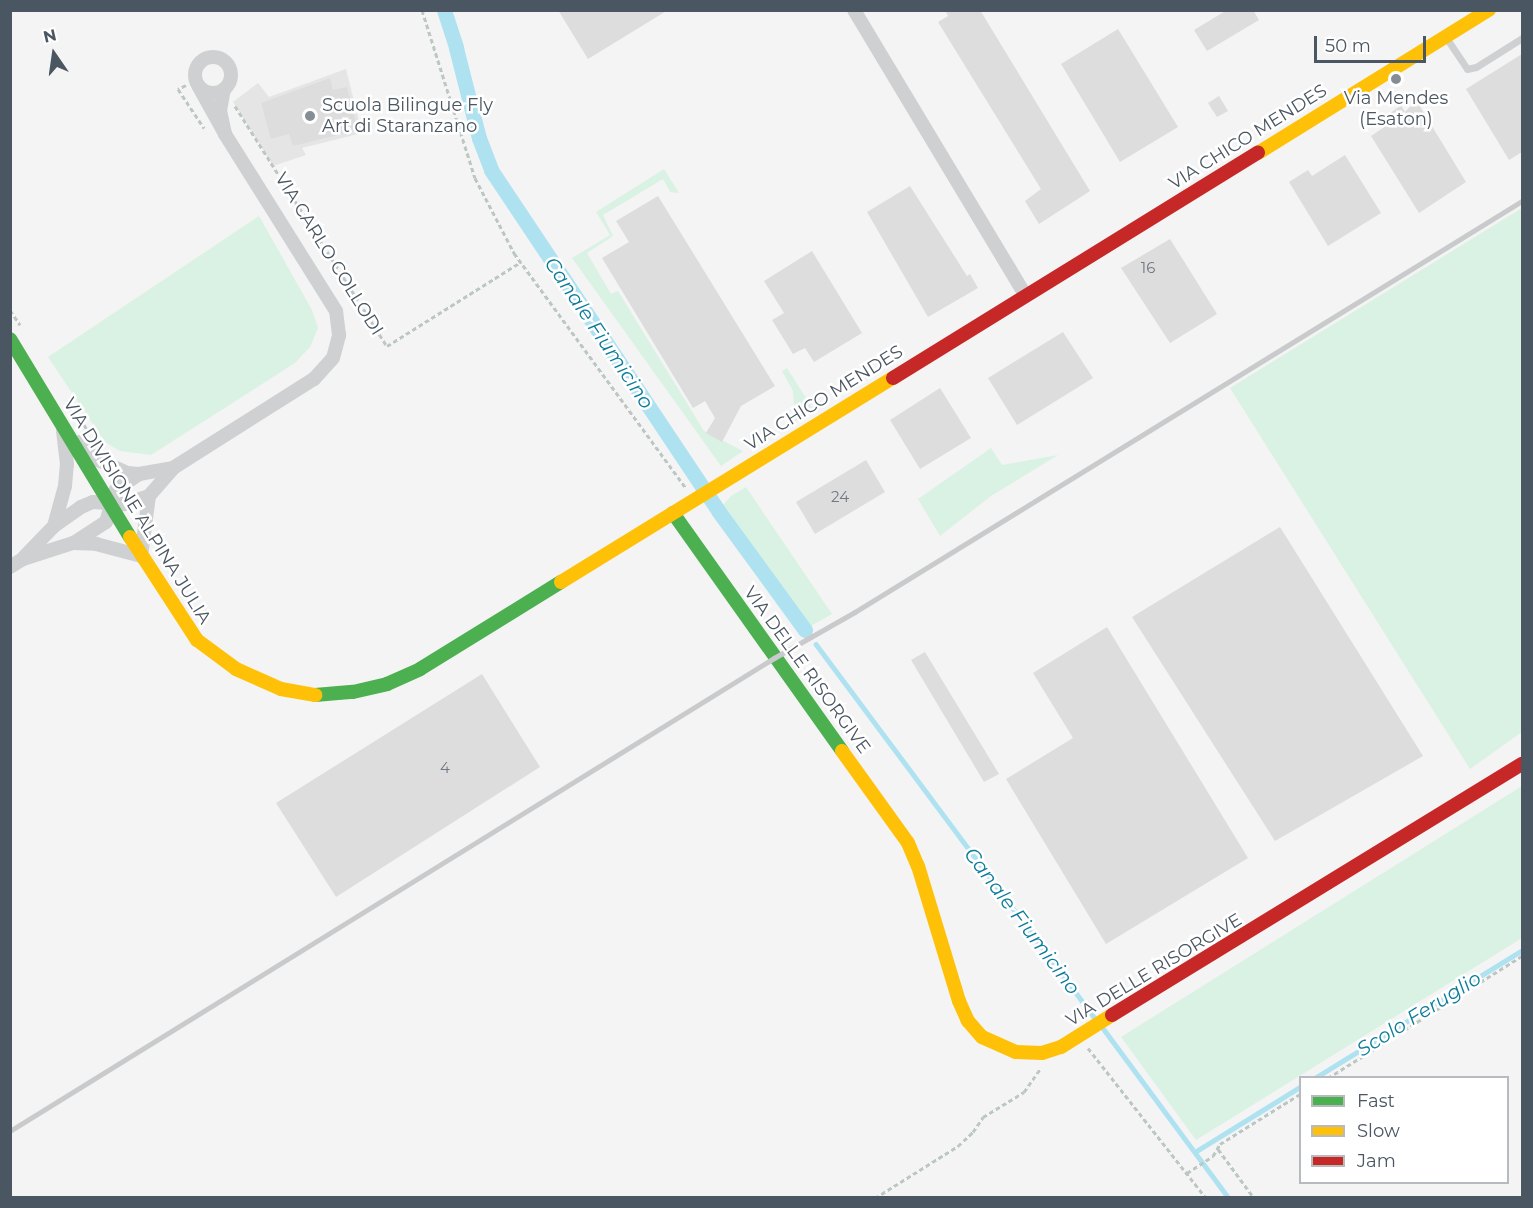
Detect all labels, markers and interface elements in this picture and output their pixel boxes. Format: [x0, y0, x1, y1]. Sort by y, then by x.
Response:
north arrow [24, 24, 84, 84]
scale bar [1317, 24, 1430, 62]
text: N [41, 25, 58, 47]
text: 50 m [1325, 35, 1371, 57]
marker: Via Mendes (Esaton) [1389, 72, 1403, 86]
street label: VIA CHICO MENDES [1165, 80, 1331, 194]
place label: Via Mendes (Esaton) [1344, 88, 1448, 130]
place label: Scuola Bilingue Fly Art di Staranzano [322, 95, 493, 138]
marker: Scuola Bilingue Fly Art di Staranzano [303, 109, 317, 123]
street label: VIA CARLO COLLODI [270, 169, 388, 339]
water label: Canale Fiumicino [539, 253, 659, 413]
house number: 16 [1141, 259, 1155, 277]
street label: VIA CHICO MENDES [741, 341, 907, 455]
street label: VIA DIVISIONE ALPINA JULIA [58, 394, 216, 628]
house number: 24 [831, 488, 849, 506]
street label: VIA DELLE RISORGIVE [739, 582, 875, 758]
house number: 4 [440, 759, 450, 777]
water label: Canale Fiumicino [959, 843, 1085, 999]
street label: VIA DELLE RISORGIVE [1062, 909, 1246, 1031]
water label: Scolo Feruglio [1352, 966, 1486, 1062]
legend [1299, 1076, 1509, 1184]
text: Fast [1357, 1090, 1395, 1112]
text: Slow [1357, 1120, 1400, 1142]
text: Jam [1357, 1150, 1396, 1172]

